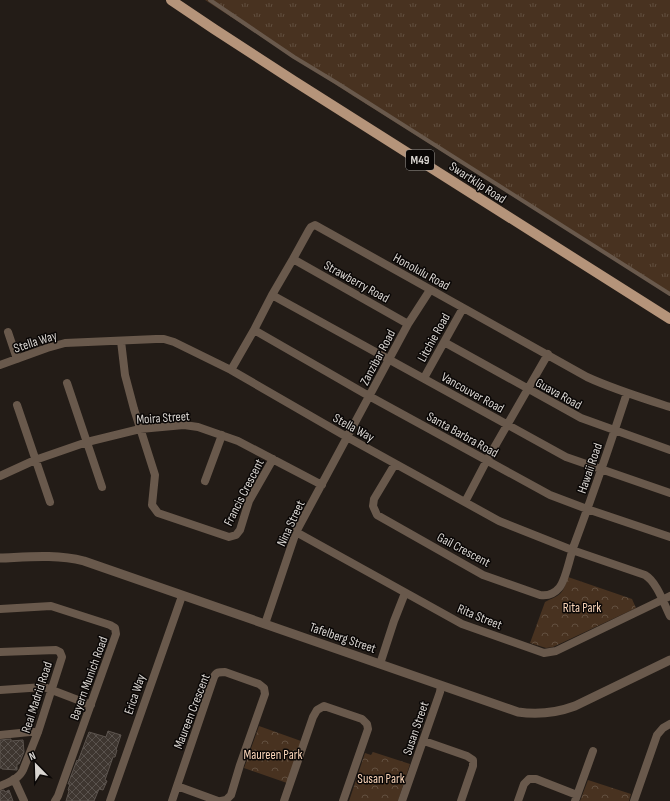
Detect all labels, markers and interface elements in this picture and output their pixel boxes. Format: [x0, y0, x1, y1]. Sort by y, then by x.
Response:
road number: M49 [406, 150, 434, 170]
street label: Swartklip Road [446, 159, 509, 207]
street label: Honolulu Road [390, 250, 453, 294]
street label: Strawberry Road [321, 257, 392, 306]
street label: Litchie Road [414, 310, 454, 365]
street label: Stella Way [12, 327, 59, 356]
street label: Zanzibar Road [357, 327, 399, 388]
street label: Vancouver Road [438, 369, 507, 417]
street label: Guava Road [533, 375, 584, 413]
street label: Moira Street [136, 408, 190, 428]
street label: Santa Barbra Road [424, 409, 501, 461]
street label: Stella Way [330, 410, 377, 446]
street label: Hawaii Road [574, 441, 606, 496]
street label: Francis Crescent [220, 456, 268, 529]
street label: Nina Street [273, 498, 309, 549]
street label: Gail Crescent [434, 529, 493, 571]
park label: Rita Park [563, 600, 601, 616]
street label: Rita Street [455, 601, 504, 633]
street label: Tafelberg Street [307, 619, 378, 657]
street label: Bayern Munich Road [66, 634, 111, 722]
street label: Real Madrid Road [18, 660, 56, 735]
street label: Maureen Crescent [170, 671, 214, 751]
street label: Erica Way [121, 672, 149, 717]
street label: Susan Street [399, 699, 433, 757]
north arrow [16, 745, 56, 785]
park label: Maureen Park [244, 747, 302, 763]
text: N [27, 749, 38, 763]
park label: Susan Park [357, 771, 405, 787]

